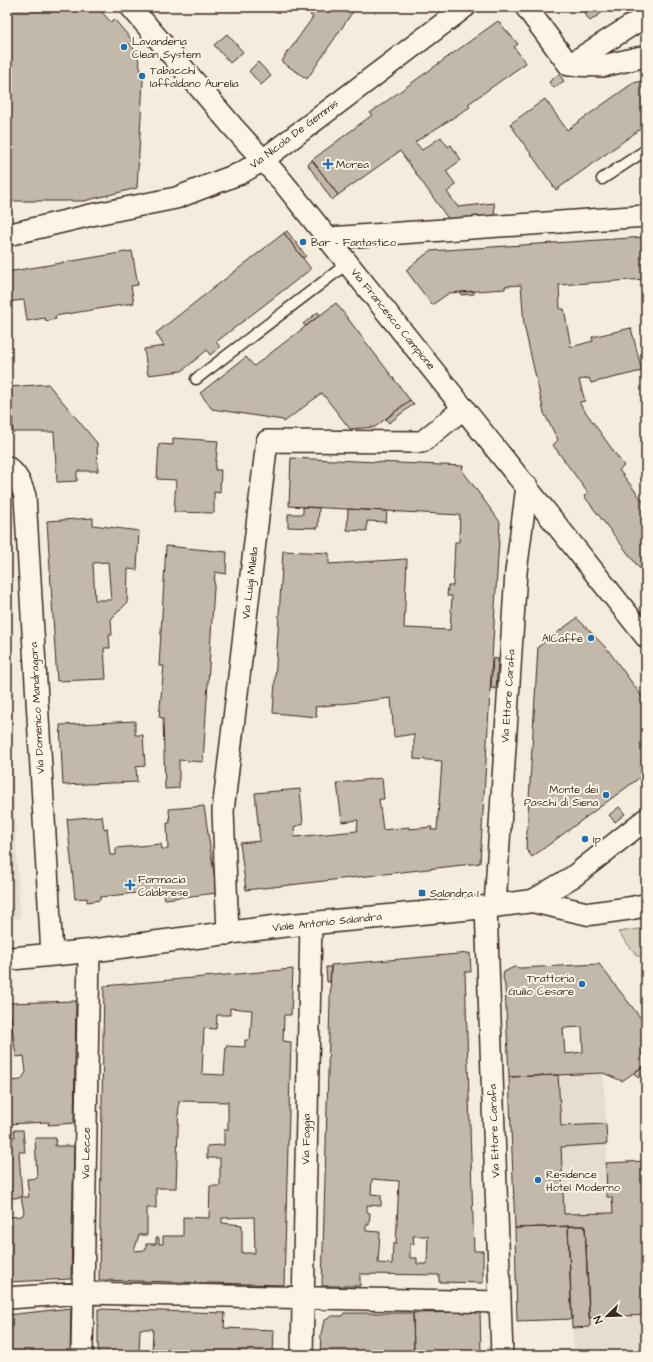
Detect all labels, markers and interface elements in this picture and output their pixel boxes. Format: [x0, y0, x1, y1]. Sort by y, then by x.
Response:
place label: Lavanderia Clean System [132, 34, 201, 63]
marker: Lavanderia Clean System [119, 42, 129, 52]
place label: Tabacchi Iaffaldano Aurelia [150, 63, 239, 91]
marker: Tabacchi Iaffaldano Aurelia [137, 71, 147, 81]
street label: Via Nicola De Gemmis [247, 95, 342, 172]
place label: Morea [336, 157, 369, 172]
marker: Morea [323, 159, 333, 169]
place label: Bar - Fantastico [311, 235, 397, 250]
marker: Bar - Fantastico [298, 237, 308, 247]
street label: Via Francesco Campione [347, 265, 439, 373]
street label: Via Luigi Milella [238, 546, 263, 620]
place label: AlCaffè [542, 631, 583, 646]
marker: AlCaffè [586, 633, 596, 643]
street label: Via Domenico Mandragora [26, 641, 49, 774]
street label: Via Ettore Carafa [497, 648, 519, 743]
place label: Monte dei Paschi di Siena [524, 782, 598, 810]
marker: Monte dei Paschi di Siena [601, 790, 611, 800]
place label: Ip [593, 832, 601, 847]
marker: Ip [580, 834, 590, 844]
place label: Farmacia Calabrese [138, 872, 188, 900]
marker: Farmacia Calabrese [125, 880, 135, 890]
place label: Salandra I [430, 886, 479, 901]
marker: Salandra I [417, 888, 427, 898]
street label: Viale Antonio Salandra [272, 909, 383, 935]
place label: Trattoria Guilio Cesare [508, 971, 574, 999]
marker: Trattoria Guilio Cesare [577, 979, 587, 989]
street label: Via Ettore Carafa [485, 1083, 503, 1178]
street label: Via Foggia [298, 1113, 315, 1165]
street label: Via Lecce [78, 1127, 94, 1179]
place label: Residence Hotel Moderno [546, 1167, 621, 1195]
marker: Residence Hotel Moderno [533, 1175, 543, 1185]
north arrow [587, 1296, 627, 1336]
text: N [590, 1314, 607, 1326]

